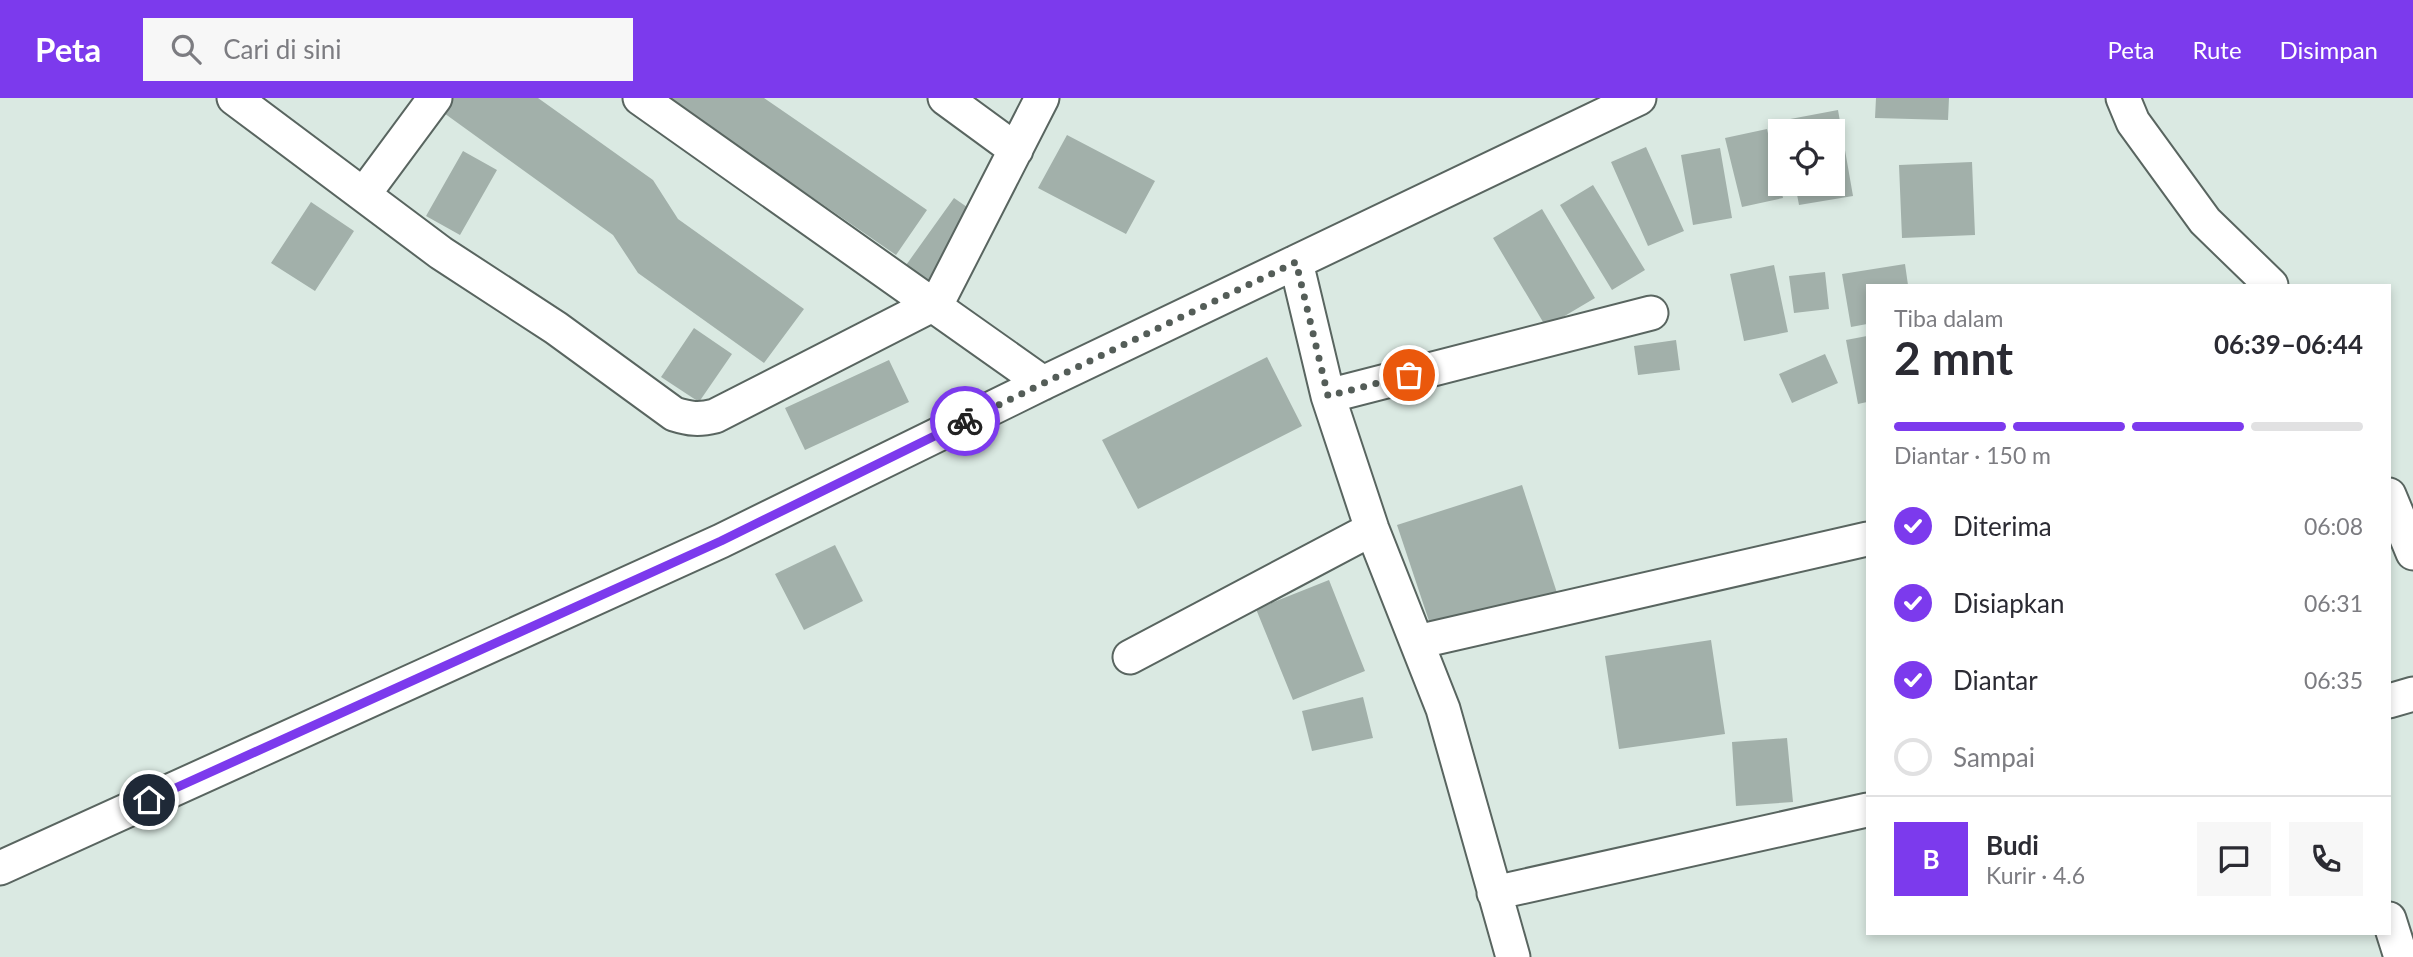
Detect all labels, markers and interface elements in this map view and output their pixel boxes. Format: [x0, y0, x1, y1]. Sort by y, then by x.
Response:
search box [143, 18, 633, 81]
text: Peta [35, 29, 101, 69]
icon: search [167, 30, 205, 68]
text: Cari di sini [223, 33, 342, 65]
text: Peta [2108, 35, 2154, 64]
text: Rute [2192, 35, 2242, 64]
text: Disimpan [2280, 35, 2378, 64]
map controls [1768, 119, 1845, 196]
button: locate [1768, 119, 1845, 196]
text: Tiba dalam [1894, 304, 2003, 332]
text: 06:39–06:44 [2214, 328, 2363, 360]
text: 2 mnt [1894, 330, 2013, 385]
pin [1379, 345, 1439, 405]
icon: bag [1390, 356, 1428, 394]
courier [930, 386, 1000, 456]
icon: bike [946, 402, 984, 440]
text: Diantar · 150 m [1894, 441, 2051, 469]
icon: check [1894, 507, 1932, 545]
text: Diterima [1953, 510, 2052, 542]
text: 06:08 [2304, 512, 2363, 540]
icon: check [1894, 584, 1932, 622]
text: Disiapkan [1953, 587, 2064, 619]
text: 06:31 [2304, 589, 2363, 617]
icon: check [1894, 661, 1932, 699]
text: Diantar [1953, 664, 2038, 696]
text: 06:35 [2304, 666, 2363, 694]
text: Sampai [1953, 741, 2035, 773]
pin [119, 770, 179, 830]
icon: home [130, 781, 168, 819]
button: chat [2197, 822, 2271, 896]
button: phone [2289, 822, 2363, 896]
text: Budi [1986, 829, 2039, 861]
text: B [1922, 843, 1940, 875]
text: Kurir · 4.6 [1986, 861, 2085, 889]

